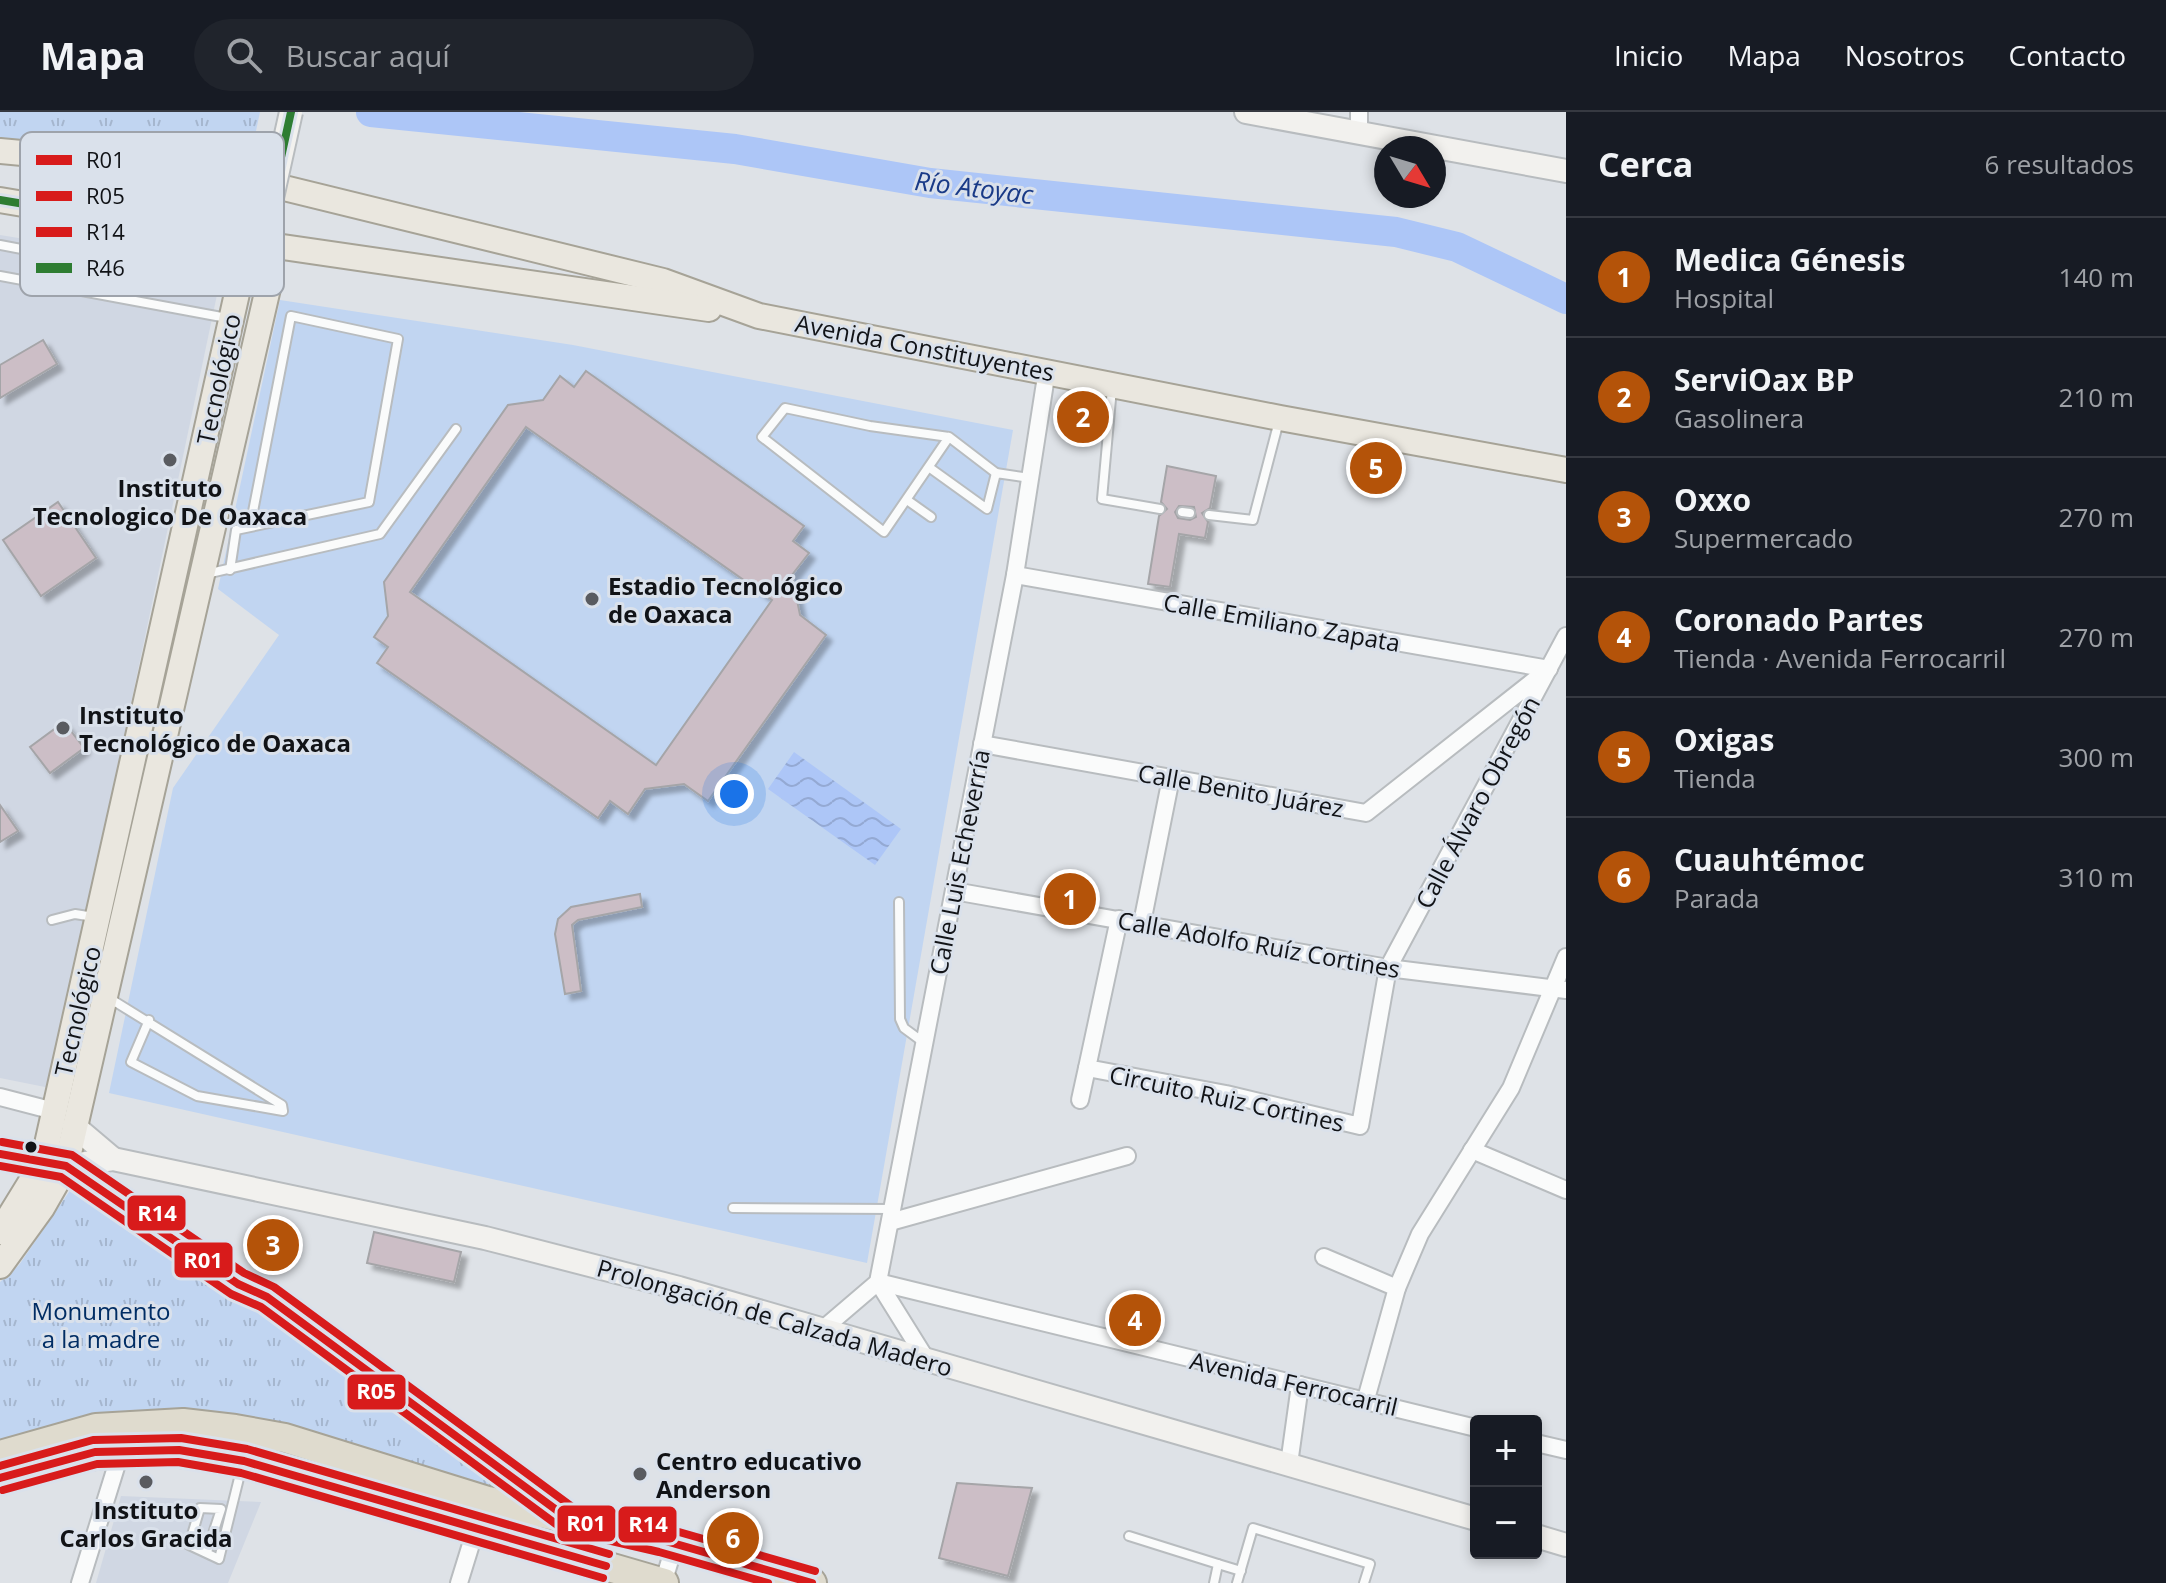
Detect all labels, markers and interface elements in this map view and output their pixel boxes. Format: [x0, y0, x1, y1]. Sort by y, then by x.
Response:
search box [194, 19, 754, 91]
text: Mapa [40, 29, 146, 81]
icon: search [222, 33, 266, 77]
text: Buscar aquí [286, 35, 450, 76]
text: Inicio [1614, 36, 1683, 74]
text: Mapa [1727, 36, 1801, 74]
text: Nosotros [1845, 36, 1965, 74]
text: Contacto [2009, 36, 2126, 74]
legend [20, 132, 284, 296]
north arrow [1374, 136, 1446, 208]
text: Cerca [1598, 141, 1693, 187]
text: R01 [86, 144, 125, 174]
text: 6 resultados [1985, 146, 2134, 182]
water label: Río Atoyac [913, 162, 1035, 212]
text: R05 [86, 180, 125, 210]
text: R14 [86, 216, 125, 246]
text: Medica Génesis [1674, 239, 1905, 280]
text: R46 [86, 252, 125, 282]
text: 1 [1617, 259, 1631, 295]
text: 140 m [2059, 259, 2134, 295]
text: Hospital [1674, 280, 1774, 316]
street label: Avenida Constituyentes [793, 306, 1057, 388]
street label: Tecnológico [188, 311, 248, 447]
text: ServiOax BP [1674, 359, 1854, 400]
text: 2 [1617, 379, 1631, 415]
text: 210 m [2059, 379, 2134, 415]
pin: 2 [1057, 387, 1109, 447]
text: Gasolinera [1674, 400, 1804, 436]
pin: 5 [1350, 438, 1402, 498]
marker: Instituto Tecnologico De Oaxaca [161, 451, 179, 469]
place label: Instituto Tecnologico De Oaxaca [33, 471, 307, 532]
text: Oxxo [1674, 479, 1751, 520]
text: 3 [1617, 499, 1631, 535]
text: 270 m [2059, 499, 2134, 535]
text: Supermercado [1674, 520, 1853, 556]
place label: Estadio Tecnológico de Oaxaca [608, 569, 843, 630]
street label: Calle Emiliano Zapata [1161, 585, 1403, 659]
marker: Estadio Tecnológico de Oaxaca [583, 590, 601, 608]
text: Coronado Partes [1674, 599, 1923, 640]
text: 4 [1617, 619, 1631, 655]
text: 270 m [2059, 619, 2134, 655]
text: Tienda · Avenida Ferrocarril [1674, 640, 2006, 676]
street label: Calle Álvaro Obregón [1407, 690, 1547, 914]
place label: Instituto Tecnológico de Oaxaca [79, 698, 351, 759]
marker: Instituto Tecnológico de Oaxaca [54, 719, 72, 737]
text: Oxigas [1674, 719, 1774, 760]
text: 5 [1617, 739, 1631, 775]
text: 300 m [2059, 739, 2134, 775]
street label: Calle Luis Echeverría [921, 747, 997, 977]
street label: Calle Benito Juárez [1136, 756, 1346, 824]
text: Tienda [1674, 760, 1756, 796]
your location [714, 774, 754, 814]
text: Cuauhtémoc [1674, 839, 1865, 880]
text: 6 [1617, 859, 1631, 895]
text: 310 m [2059, 859, 2134, 895]
pin: 1 [1044, 869, 1096, 929]
text: Parada [1674, 880, 1760, 916]
street label: Calle Adolfo Ruíz Cortines [1115, 903, 1403, 985]
street label: Tecnológico [46, 943, 108, 1079]
street label: Circuito Ruiz Cortines [1107, 1057, 1347, 1139]
unlabelled marker [23, 1139, 39, 1155]
line badge: R14 [126, 1194, 187, 1232]
text: R14 [137, 1197, 177, 1227]
pin: 3 [247, 1215, 299, 1275]
line badge: R01 [173, 1241, 234, 1279]
text: R01 [183, 1244, 223, 1274]
street label: Prolongación de Calzada Madero [593, 1250, 957, 1384]
pin: 4 [1109, 1290, 1161, 1350]
park label: Monumento a la madre [32, 1294, 170, 1355]
street label: Avenida Ferrocarril [1187, 1343, 1401, 1423]
line badge: R05 [346, 1373, 407, 1411]
text: R05 [356, 1375, 396, 1405]
map controls [1470, 1415, 1542, 1559]
button: + [1470, 1415, 1542, 1487]
place label: Centro educativo Anderson [656, 1444, 862, 1505]
marker: Centro educativo Anderson [631, 1465, 649, 1483]
marker: Instituto Carlos Gracida [137, 1473, 155, 1491]
button: − [1470, 1487, 1542, 1559]
place label: Instituto Carlos Gracida [59, 1493, 233, 1554]
line badge: R01 [556, 1504, 617, 1543]
line badge: R14 [617, 1505, 678, 1544]
text: R01 [566, 1507, 606, 1537]
text: R14 [628, 1508, 668, 1538]
pin: 6 [707, 1508, 759, 1568]

